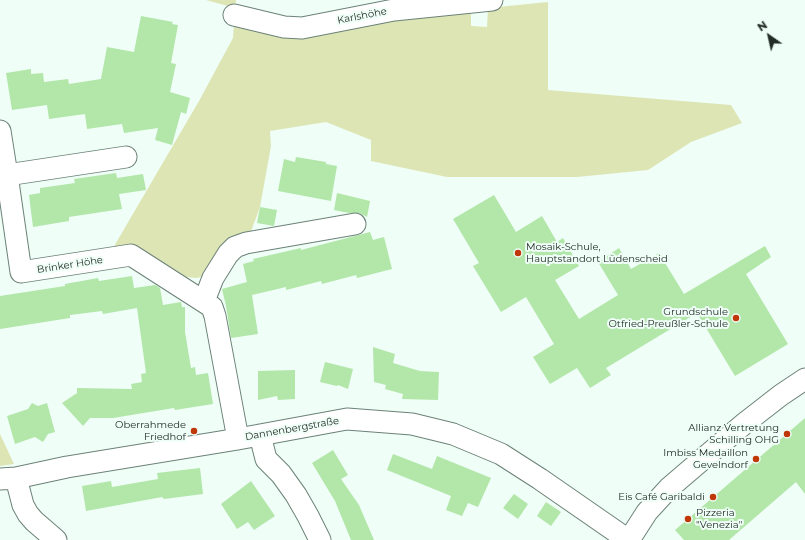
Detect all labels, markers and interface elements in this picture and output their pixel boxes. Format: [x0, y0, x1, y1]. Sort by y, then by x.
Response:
street label: Karlshöhe [336, 5, 388, 27]
north arrow [749, 16, 789, 56]
text: N [755, 18, 770, 34]
place label: Mosaik-Schule, Hauptstandort Lüdenscheid [526, 241, 668, 264]
marker: Mosaik-Schule, Hauptstandort Lüdenscheid [513, 248, 523, 258]
street label: Brinker Höhe [36, 254, 104, 276]
place label: Grundschule Otfried-Preußler-Schule [608, 306, 728, 330]
marker: Grundschule Otfried-Preußler-Schule [731, 313, 741, 323]
street label: Dannenbergstraße [244, 415, 340, 443]
place label: Oberrahmede Friedhof [115, 419, 186, 442]
place label: Allianz Vertretung Schilling OHG [688, 422, 779, 446]
marker: Oberrahmede Friedhof [189, 426, 199, 436]
marker: Allianz Vertretung Schilling OHG [782, 429, 792, 439]
place label: Imbiss Medaillon Gevelndorf [663, 447, 748, 470]
marker: Imbiss Medaillon Gevelndorf [751, 454, 761, 464]
place label: Eis Café Garibaldi [618, 491, 705, 503]
marker: Eis Café Garibaldi [708, 492, 718, 502]
place label: Pizzeria "Venezia" [696, 507, 742, 530]
marker: Pizzeria "Venezia" [683, 514, 693, 524]

